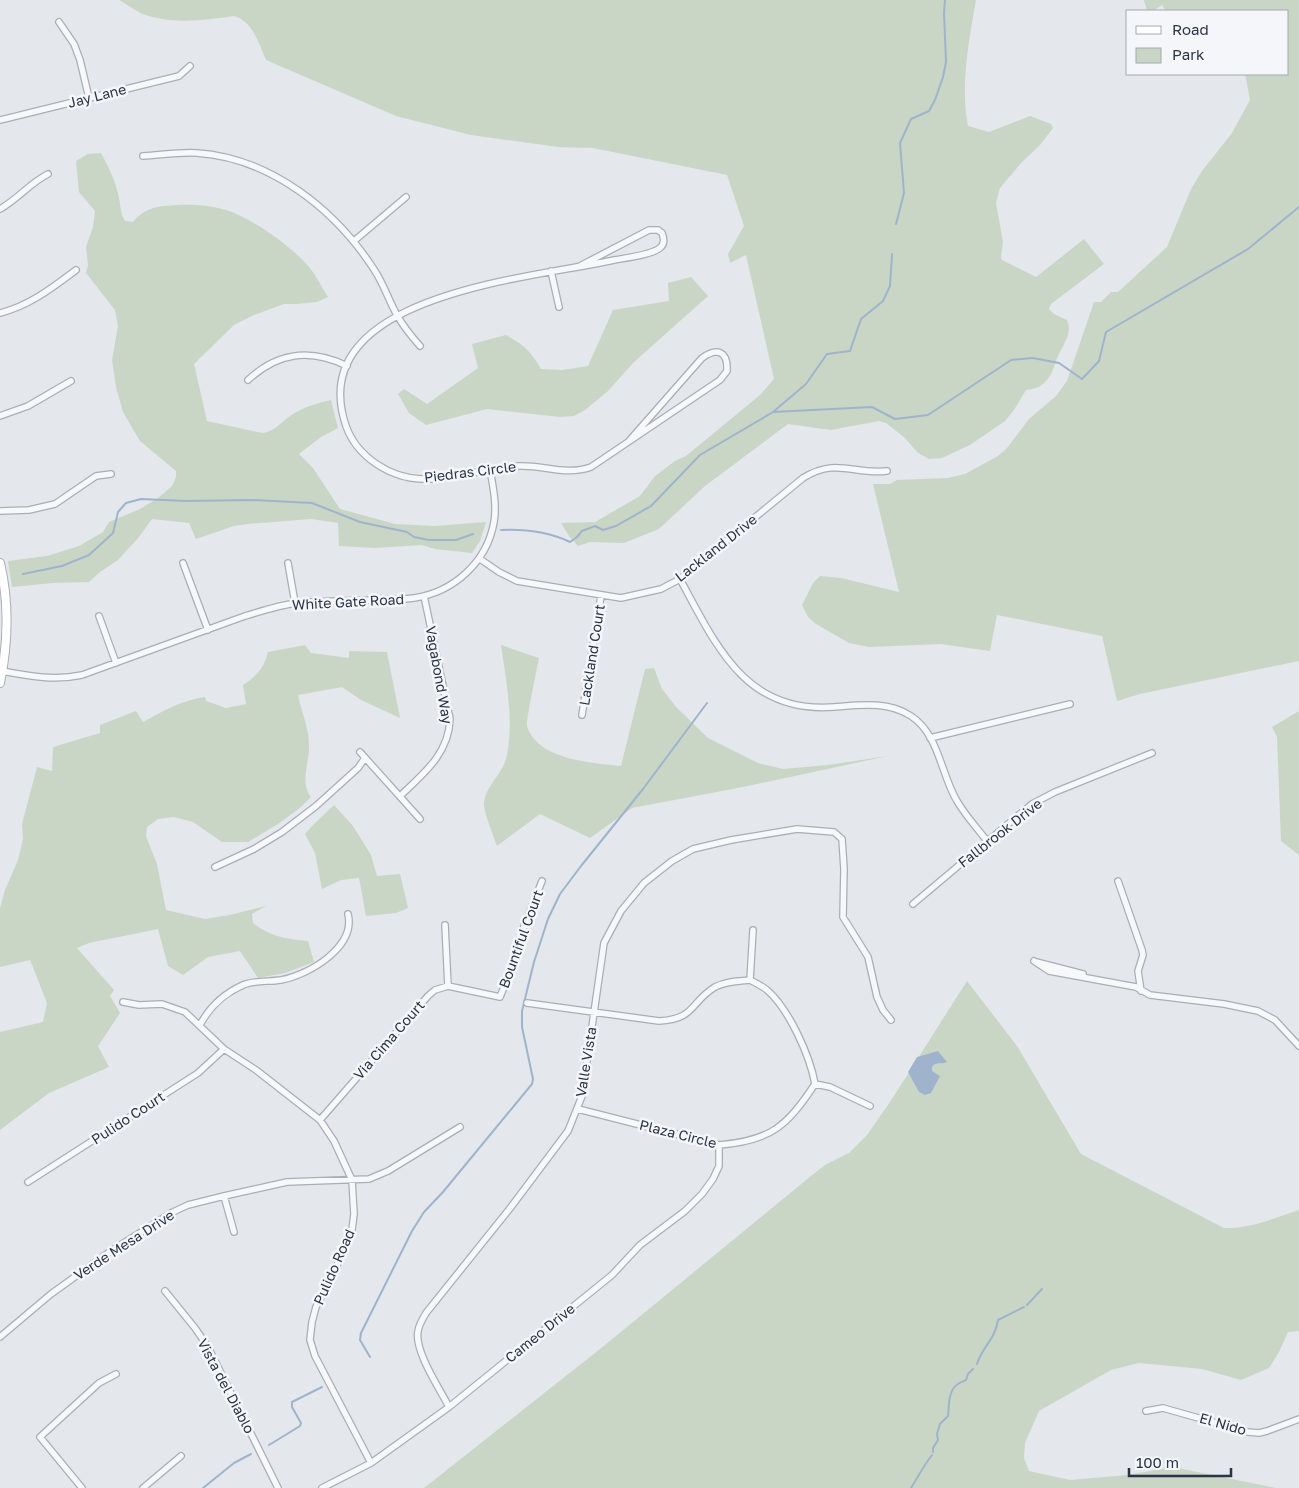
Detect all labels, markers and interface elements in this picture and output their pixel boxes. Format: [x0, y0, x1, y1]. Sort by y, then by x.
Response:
legend [1126, 10, 1289, 75]
text: Road [1172, 20, 1209, 38]
text: Park [1172, 45, 1205, 63]
street label: Jay Lane [66, 80, 128, 111]
street label: Piedras Circle [423, 457, 517, 486]
street label: Lackland Drive [671, 510, 760, 585]
street label: White Gate Road [292, 590, 404, 613]
street label: Lackland Court [575, 603, 608, 707]
street label: Vagabond Way [423, 625, 456, 725]
street label: Fallbrook Drive [954, 795, 1045, 871]
street label: Bountiful Court [495, 887, 546, 990]
street label: Via Cima Court [350, 997, 428, 1083]
street label: Valle Vista [572, 1026, 599, 1098]
street label: Pulido Court [88, 1088, 168, 1148]
street label: Plaza Circle [638, 1116, 718, 1151]
street label: Verde Mesa Drive [70, 1206, 177, 1283]
street label: Pulido Road [309, 1226, 358, 1307]
street label: Cameo Drive [501, 1299, 578, 1366]
street label: Vista del Diablo [194, 1335, 259, 1436]
street label: El Nido [1198, 1409, 1249, 1438]
scale bar [1129, 1446, 1232, 1478]
text: 100 m [1136, 1453, 1179, 1471]

